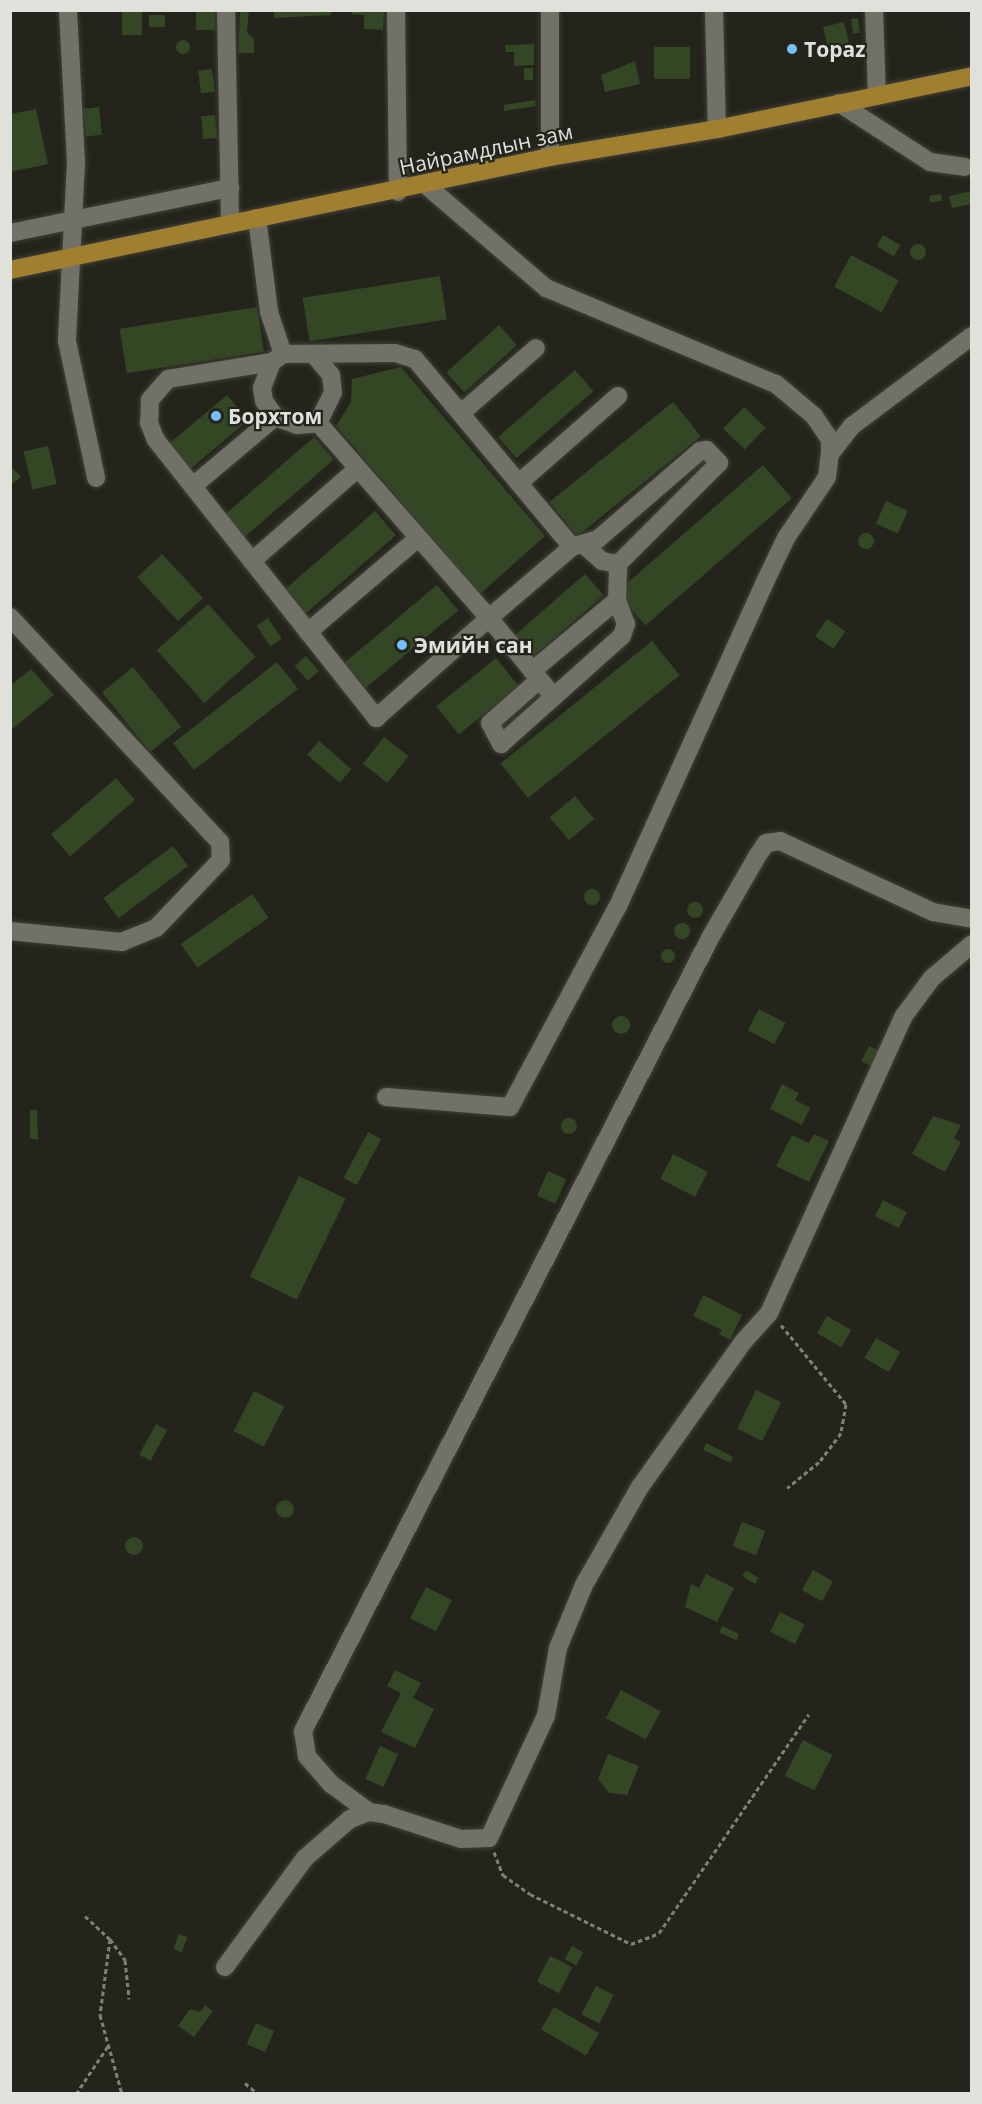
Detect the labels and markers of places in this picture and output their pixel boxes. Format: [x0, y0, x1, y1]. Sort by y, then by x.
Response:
place label: Topaz [804, 36, 865, 62]
marker: Topaz [785, 42, 799, 56]
place label: Борхтом [228, 403, 322, 429]
marker: Борхтом [209, 409, 223, 423]
place label: Эмийн сан [414, 632, 533, 658]
marker: Эмийн сан [395, 638, 409, 652]

